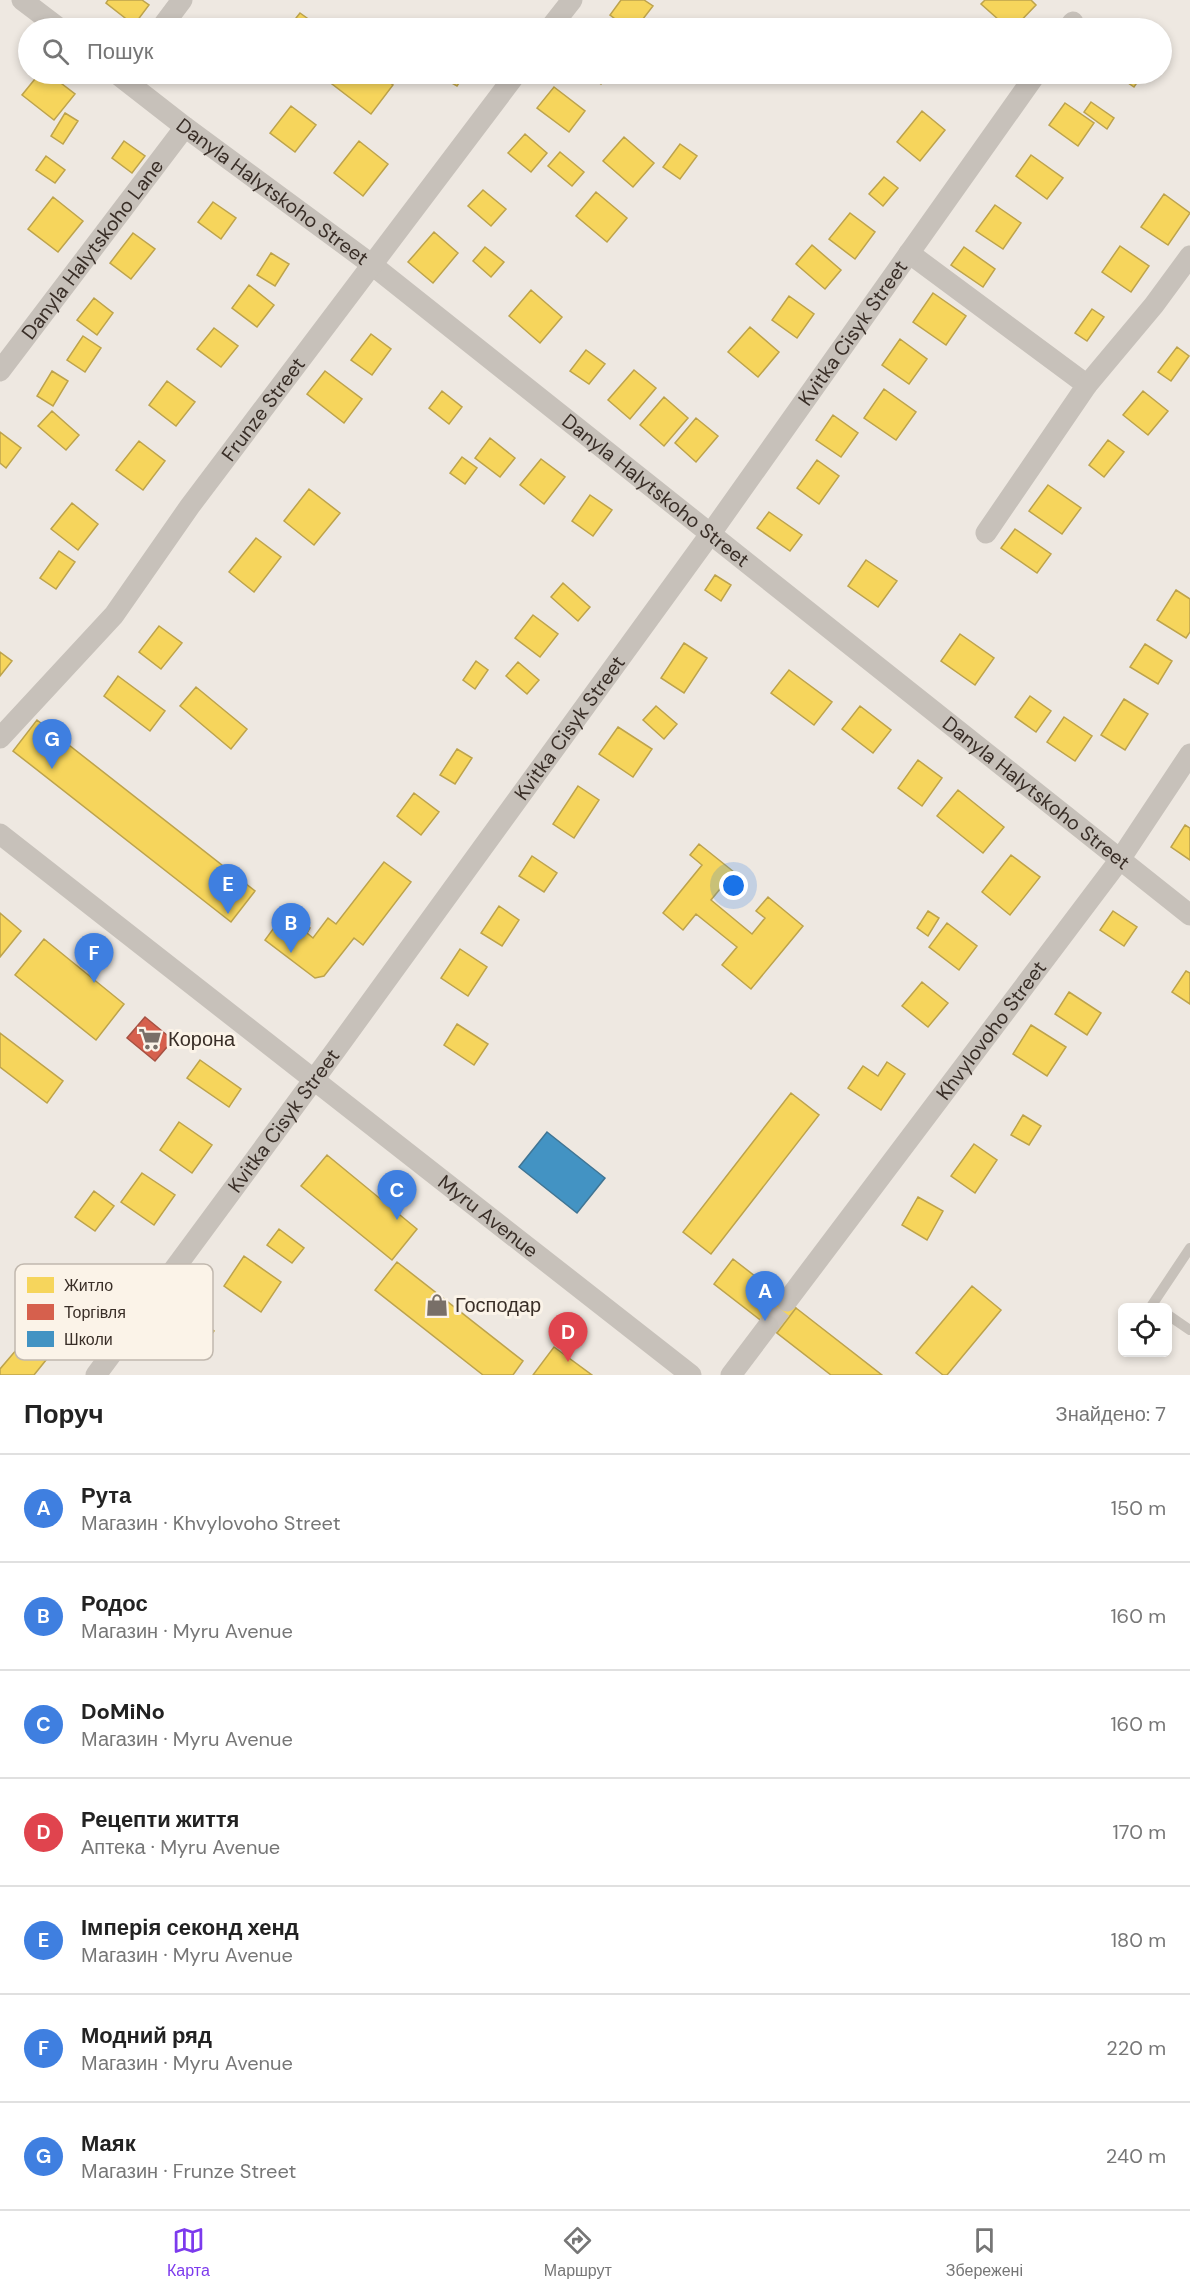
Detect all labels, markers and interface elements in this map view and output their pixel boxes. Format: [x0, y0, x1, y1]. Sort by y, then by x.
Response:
search box [18, 18, 1172, 84]
icon: search [39, 35, 72, 68]
text: Пошук [87, 37, 153, 66]
street label: Danyla Halytskoho Street [171, 112, 374, 271]
street label: Danyla Halytskoho Lane [16, 154, 169, 345]
street label: Kvitka Cisyk Street [792, 255, 913, 411]
street label: Frunze Street [216, 352, 311, 466]
street label: Danyla Halytskoho Street [557, 408, 755, 573]
street label: Kvitka Cisyk Street [508, 650, 631, 805]
street label: Danyla Halytskoho Street [937, 710, 1135, 875]
pin: G [32, 720, 72, 769]
pin: E [208, 864, 248, 914]
your location [719, 871, 748, 900]
pin: B [272, 904, 310, 953]
pin: F [74, 934, 113, 983]
street label: Khvylovoho Street [930, 955, 1052, 1105]
supermarket icon: Корона [137, 1026, 163, 1052]
place label: Корона [168, 1026, 236, 1052]
street label: Kvitka Cisyk Street [222, 1043, 345, 1198]
street label: Myru Avenue [433, 1169, 544, 1263]
pin: C [378, 1170, 416, 1220]
legend [15, 1264, 213, 1360]
pin: A [746, 1272, 784, 1321]
text: Житло [64, 1275, 113, 1296]
shop icon: Господар [424, 1292, 450, 1318]
place label: Господар [455, 1292, 541, 1318]
text: Торгівля [64, 1302, 126, 1323]
map controls [1118, 1303, 1172, 1357]
button: locate [1118, 1303, 1172, 1357]
pin: D [548, 1312, 588, 1362]
text: Школи [64, 1329, 113, 1350]
text: Поруч [24, 1397, 104, 1431]
text: Знайдено: 7 [1056, 1401, 1166, 1427]
text: Рута [81, 1481, 131, 1510]
text: A [36, 1495, 51, 1521]
text: 150 m [1111, 1495, 1166, 1521]
text: Магазин · Khvylovoho Street [81, 1510, 340, 1536]
text: Родос [81, 1589, 148, 1618]
text: B [37, 1603, 50, 1629]
text: 160 m [1110, 1603, 1166, 1629]
text: Магазин · Myru Avenue [81, 1618, 293, 1644]
text: DoMiNo [81, 1697, 165, 1726]
text: C [36, 1711, 51, 1737]
text: 160 m [1110, 1711, 1166, 1737]
text: Магазин · Myru Avenue [81, 1726, 293, 1752]
text: Рецепти життя [81, 1805, 239, 1834]
text: D [36, 1819, 51, 1845]
text: 170 m [1113, 1819, 1166, 1845]
text: Аптека · Myru Avenue [81, 1834, 280, 1860]
text: Імперія секонд хенд [81, 1913, 299, 1942]
text: E [38, 1927, 49, 1953]
text: 180 m [1111, 1927, 1166, 1953]
text: Магазин · Myru Avenue [81, 1942, 293, 1968]
text: Модний ряд [81, 2021, 212, 2050]
text: F [38, 2035, 49, 2061]
text: 220 m [1106, 2035, 1166, 2061]
text: Магазин · Myru Avenue [81, 2050, 293, 2076]
text: Маяк [81, 2129, 136, 2158]
text: G [36, 2143, 51, 2169]
text: 240 m [1106, 2143, 1166, 2169]
text: Магазин · Frunze Street [81, 2158, 296, 2184]
tab: Карта [167, 2224, 210, 2281]
tab: Маршрут [544, 2224, 612, 2281]
tab: Збережені [946, 2224, 1023, 2281]

